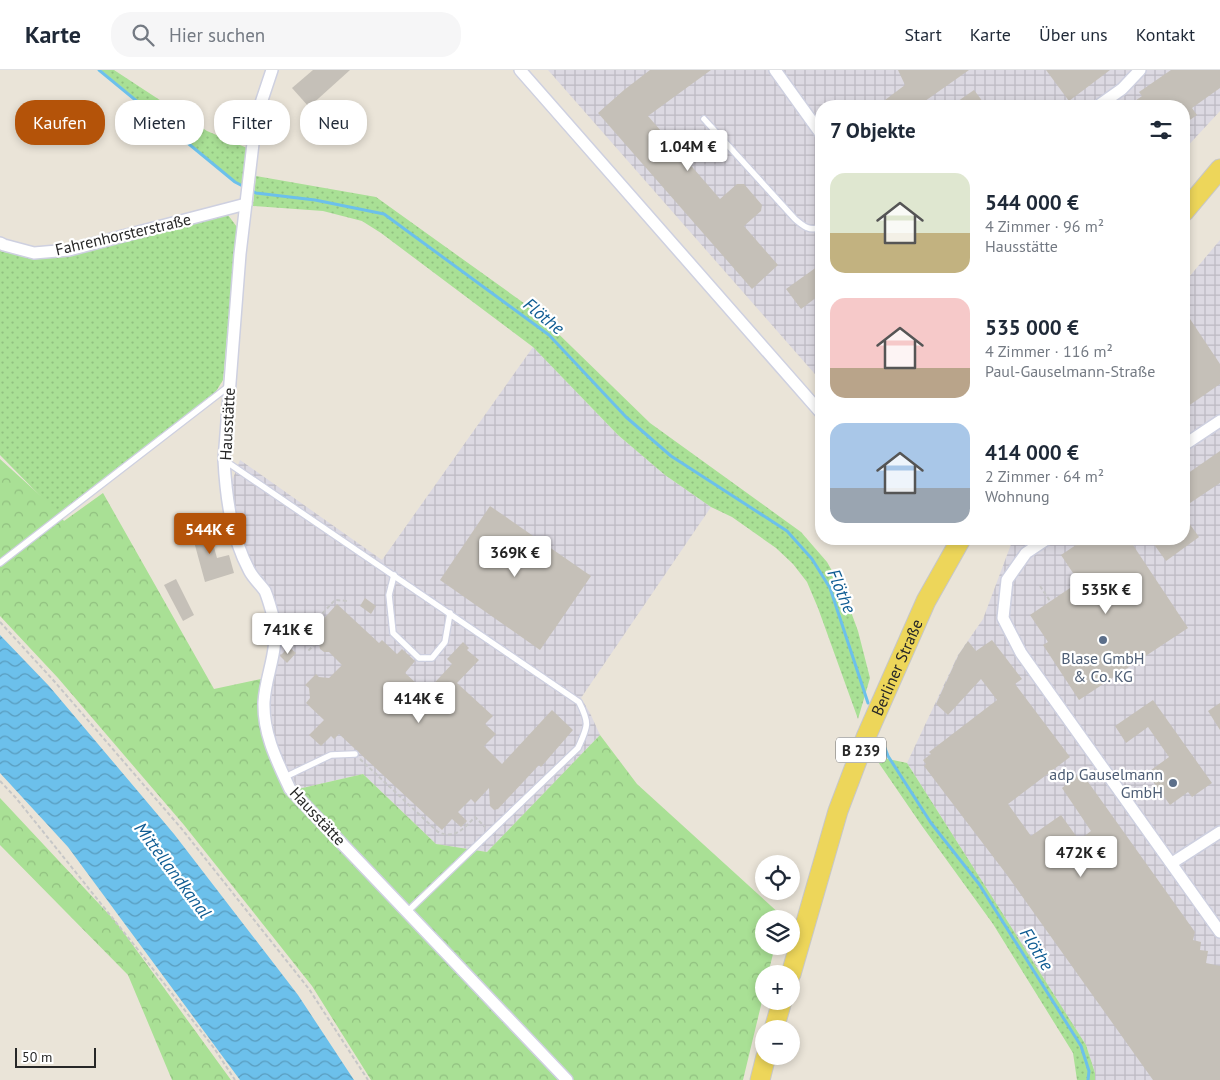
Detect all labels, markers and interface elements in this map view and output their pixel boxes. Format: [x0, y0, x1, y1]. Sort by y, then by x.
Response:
search box [111, 12, 461, 57]
text: Karte [25, 19, 81, 50]
icon: search [129, 21, 157, 49]
text: Hier suchen [169, 23, 265, 47]
text: Start [904, 23, 942, 46]
text: Karte [970, 23, 1011, 46]
text: Über uns [1039, 23, 1108, 46]
text: Kontakt [1136, 23, 1195, 46]
chip: Kaufen [15, 100, 105, 145]
chip: Mieten [115, 100, 204, 145]
chip: Filter [214, 100, 290, 145]
chip: Neu [300, 100, 367, 145]
icon: filters [1147, 116, 1175, 144]
text: 7 Objekte [830, 117, 916, 144]
pin: 1.04M € [642, 129, 734, 172]
text: 1.04M € [659, 136, 717, 156]
text: 544 000 € [985, 189, 1079, 216]
icon: home [870, 193, 930, 253]
street label: Fahrenhorsterstraße [53, 209, 193, 259]
text: 4 Zimmer · 96 m² [985, 216, 1104, 236]
text: Hausstätte [985, 236, 1058, 256]
water label: Flöthe [519, 293, 570, 340]
text: 535 000 € [985, 314, 1079, 341]
icon: home [870, 318, 930, 378]
text: 4 Zimmer · 116 m² [985, 341, 1113, 361]
text: Paul-Gauselmann-Straße [985, 361, 1155, 381]
street label: Hausstätte [215, 387, 239, 461]
text: 414 000 € [985, 439, 1079, 466]
icon: home [870, 443, 930, 503]
text: 2 Zimmer · 64 m² [985, 466, 1104, 486]
text: Wohnung [985, 486, 1050, 506]
pin: 544K € [169, 512, 251, 555]
text: 544K € [185, 519, 235, 539]
pin: 369K € [474, 536, 556, 578]
text: 369K € [490, 542, 540, 562]
water label: Flöthe [822, 565, 862, 617]
pin: 535K € [1065, 572, 1147, 615]
text: 535K € [1081, 579, 1131, 599]
pin: 741K € [247, 612, 329, 655]
street label: Berliner Straße [867, 616, 927, 719]
text: 741K € [263, 619, 313, 639]
marker: Blase GmbH & Co. KG [1097, 634, 1109, 646]
place label: Blase GmbH & Co. KG [1061, 648, 1145, 686]
pin: 414K € [378, 682, 460, 724]
text: 414K € [394, 688, 444, 708]
road number: B 239 [836, 738, 886, 762]
place label: adp Gauselmann GmbH [1049, 764, 1163, 802]
marker: adp Gauselmann GmbH [1167, 777, 1179, 789]
street label: Hausstätte [286, 783, 350, 849]
water label: Mittellandkanal [129, 817, 217, 923]
pin: 472K € [1040, 836, 1122, 878]
text: 472K € [1056, 842, 1106, 862]
map controls [755, 855, 800, 1065]
button: locate [755, 855, 800, 900]
button: layers [755, 910, 800, 955]
water label: Flöthe [1015, 923, 1059, 975]
button: + [755, 965, 800, 1010]
button: − [755, 1020, 800, 1065]
scale bar [15, 1045, 96, 1068]
text: 50 m [22, 1048, 52, 1066]

